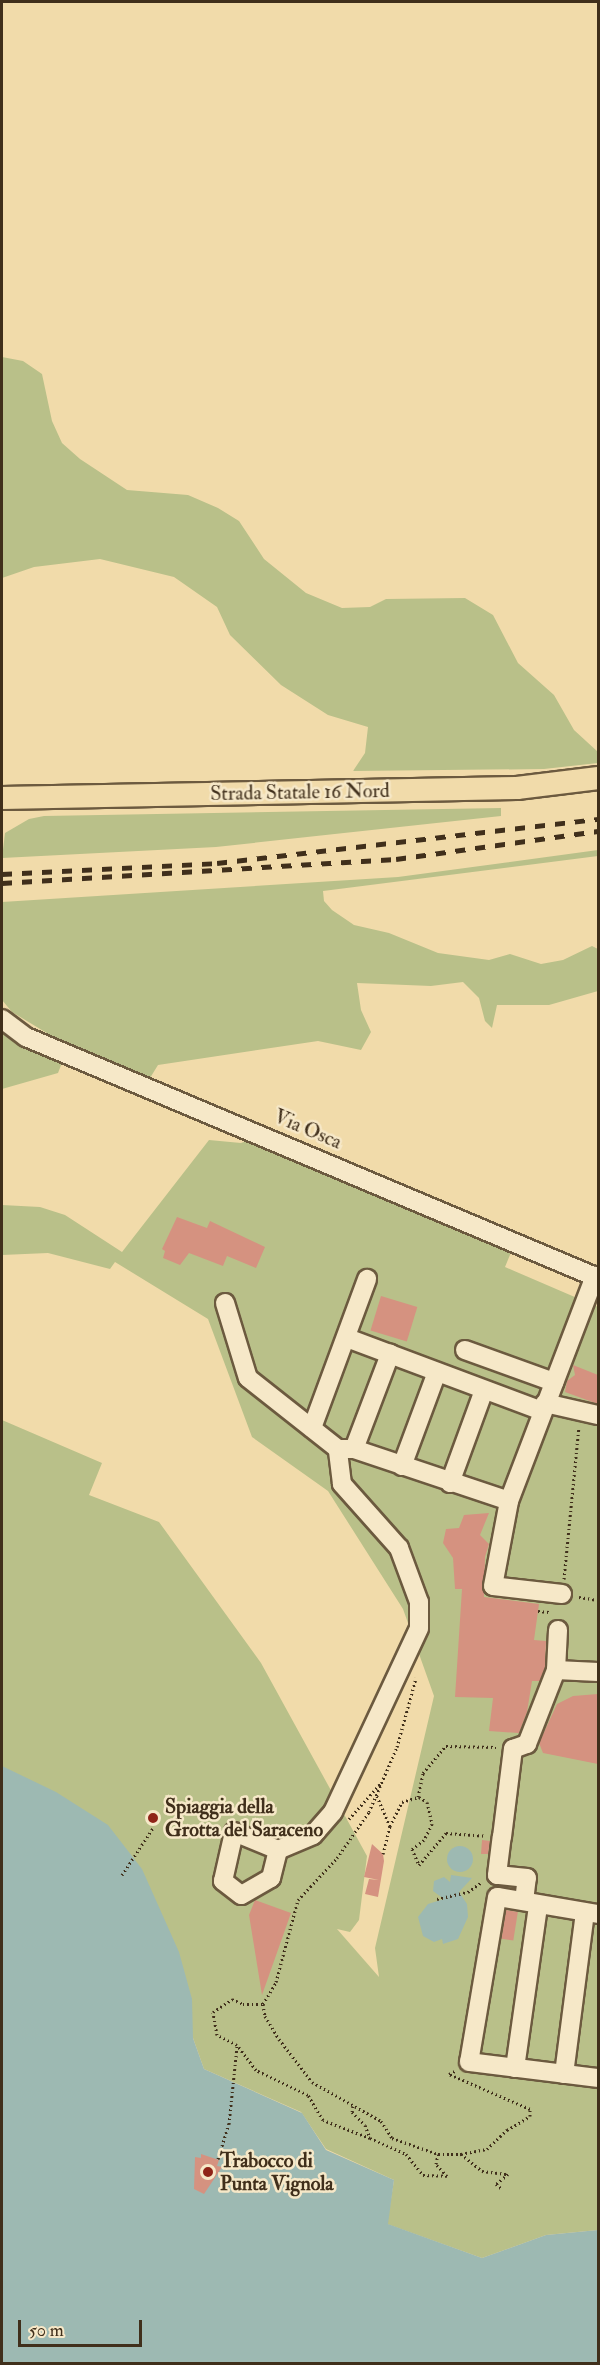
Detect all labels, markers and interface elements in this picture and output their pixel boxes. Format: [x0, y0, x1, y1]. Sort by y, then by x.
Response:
street label: Strada Statale 16 Nord [210, 778, 390, 806]
street label: Via Osca [271, 1104, 345, 1154]
place label: Spiaggia della Grotta del Saraceno [165, 1794, 323, 1841]
marker: Spiaggia della Grotta del Saraceno [146, 1811, 160, 1825]
place label: Trabocco di Punta Vignola [220, 2148, 334, 2195]
marker: Trabocco di Punta Vignola [201, 2165, 215, 2179]
scale bar [21, 2308, 146, 2346]
text: 50 m [29, 2319, 64, 2342]

